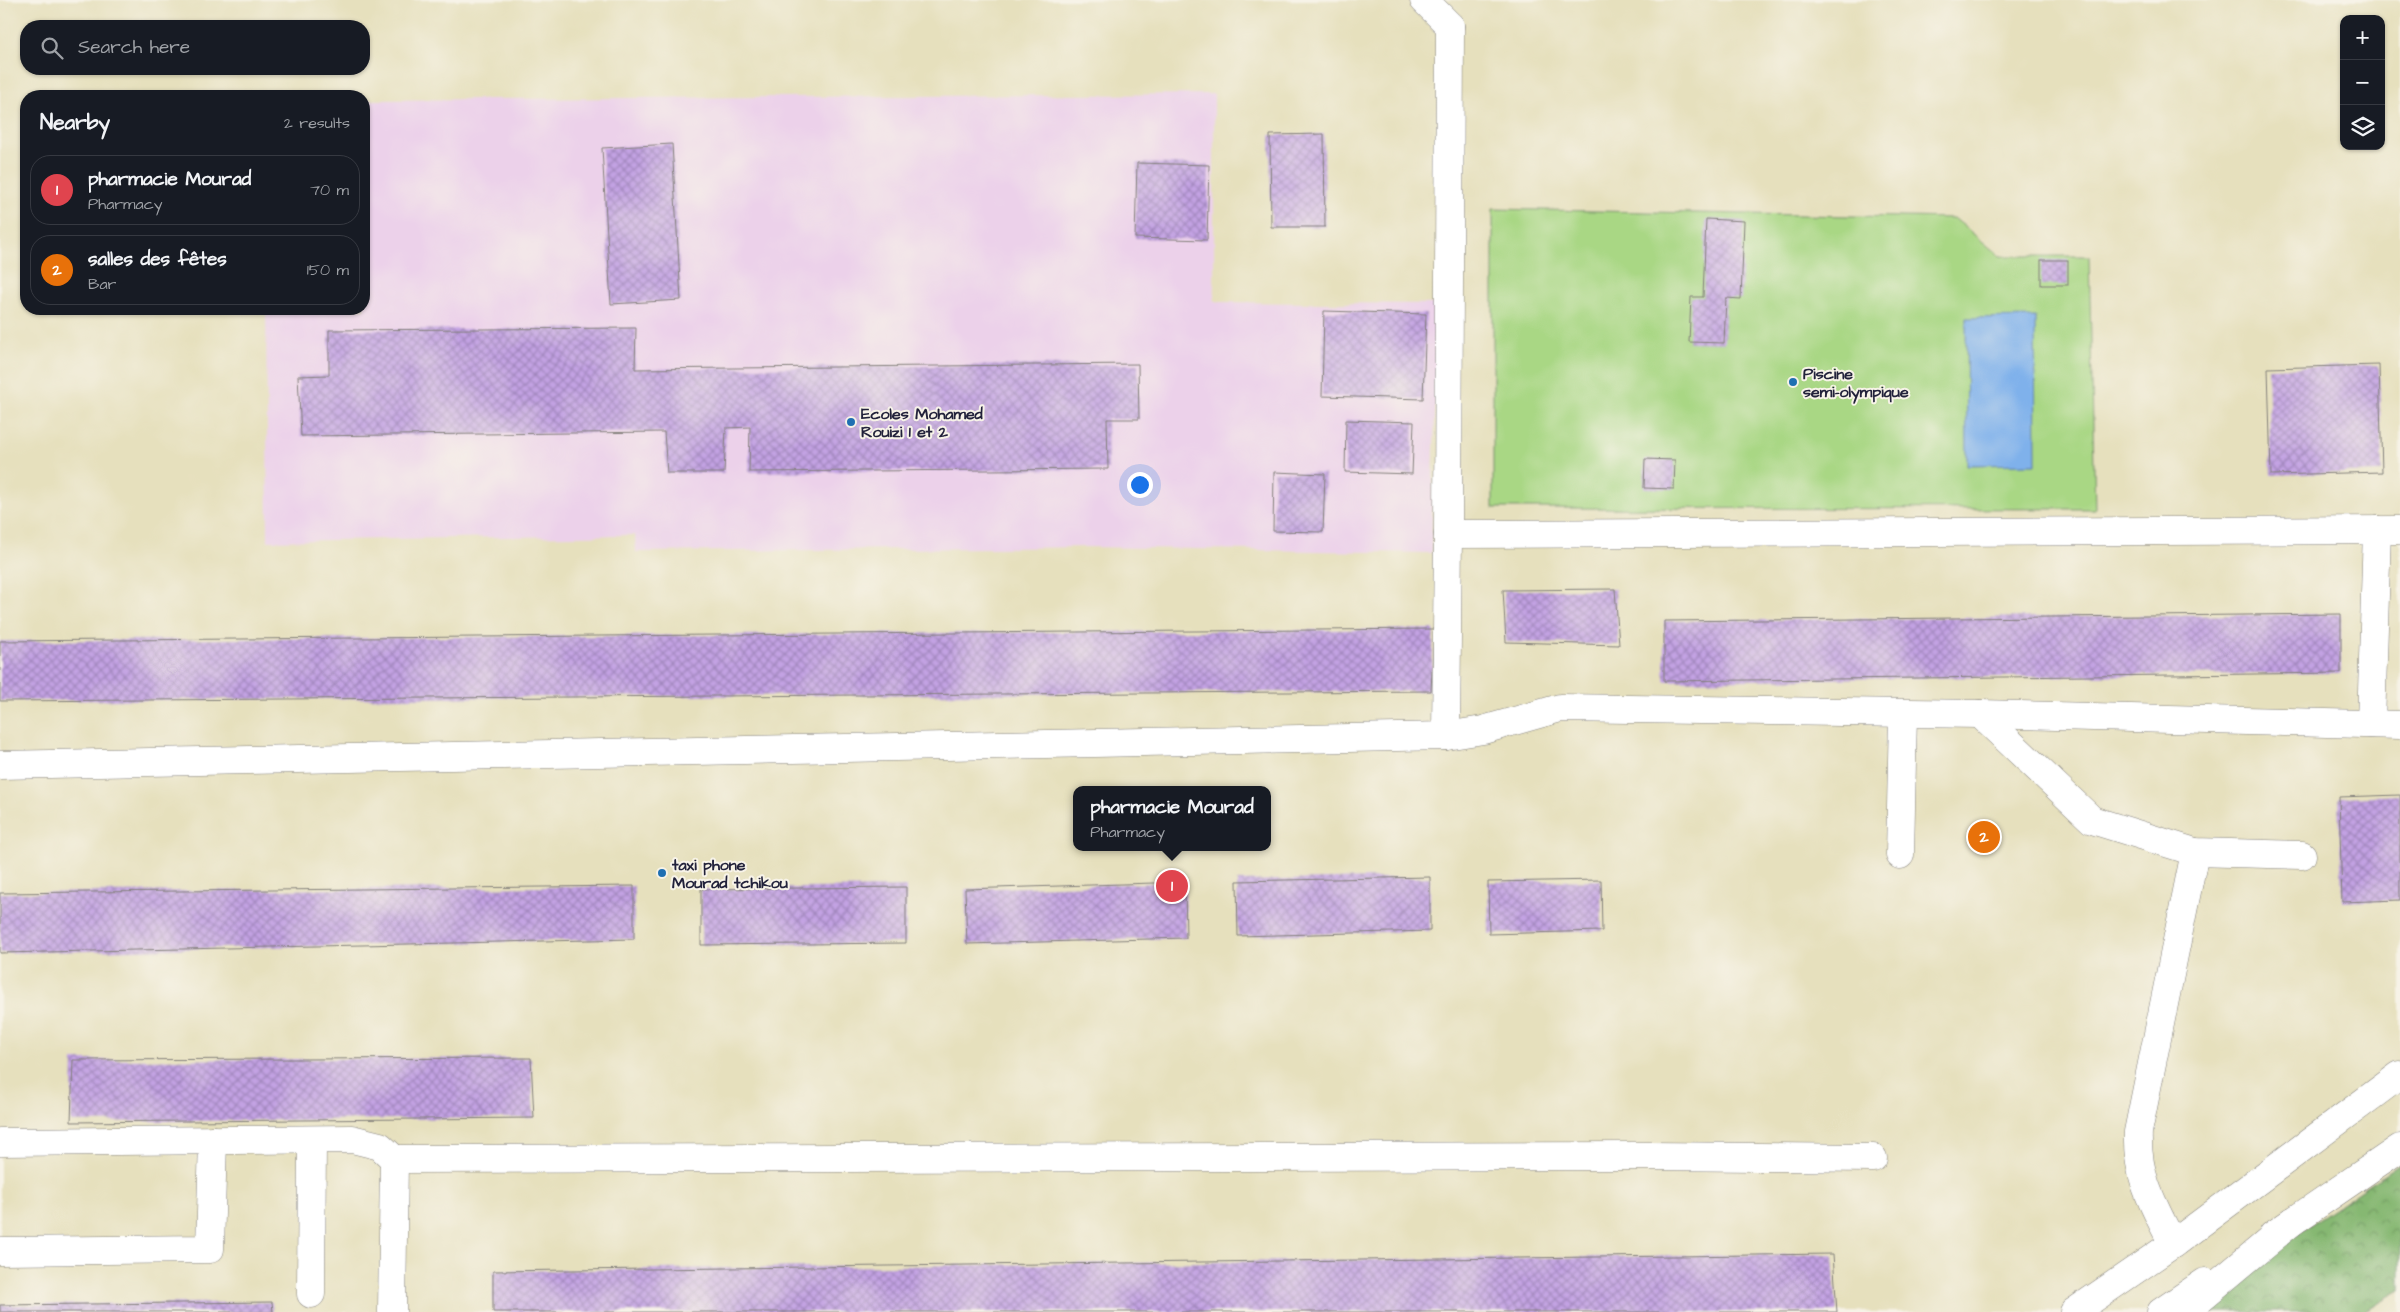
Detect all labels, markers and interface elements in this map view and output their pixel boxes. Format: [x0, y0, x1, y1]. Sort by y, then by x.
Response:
map controls [2340, 15, 2385, 150]
button: + [2340, 15, 2385, 60]
search box [20, 20, 370, 75]
icon: search [38, 34, 66, 62]
text: Search here [78, 34, 190, 61]
button: − [2340, 60, 2385, 105]
button: layers [2340, 105, 2385, 150]
text: Nearby [40, 108, 110, 137]
text: 2 results [284, 112, 350, 134]
text: pharmacie Mourad [88, 166, 251, 193]
text: 1 [56, 179, 58, 201]
text: 70 m [310, 179, 349, 201]
text: Pharmacy [88, 193, 163, 215]
text: salles des fêtes [88, 246, 227, 273]
text: 2 [52, 259, 62, 281]
text: 150 m [307, 259, 349, 281]
text: Bar [88, 273, 116, 295]
place label: Piscine semi-olympique [1803, 363, 1909, 404]
marker: Piscine semi-olympique [1787, 376, 1799, 388]
place label: Ecoles Mohamed Rouizi 1 et 2 [861, 403, 984, 443]
marker: Ecoles Mohamed Rouizi 1 et 2 [845, 416, 857, 428]
your location [1127, 472, 1153, 498]
popup [1073, 786, 1271, 851]
text: pharmacie Mourad [1090, 794, 1254, 821]
pin: 2 [1968, 818, 2000, 856]
text: Pharmacy [1090, 821, 1165, 843]
place label: taxi phone Mourad tchikou [671, 854, 788, 894]
marker: taxi phone Mourad tchikou [656, 867, 668, 879]
pin: 1 [1156, 867, 1188, 905]

